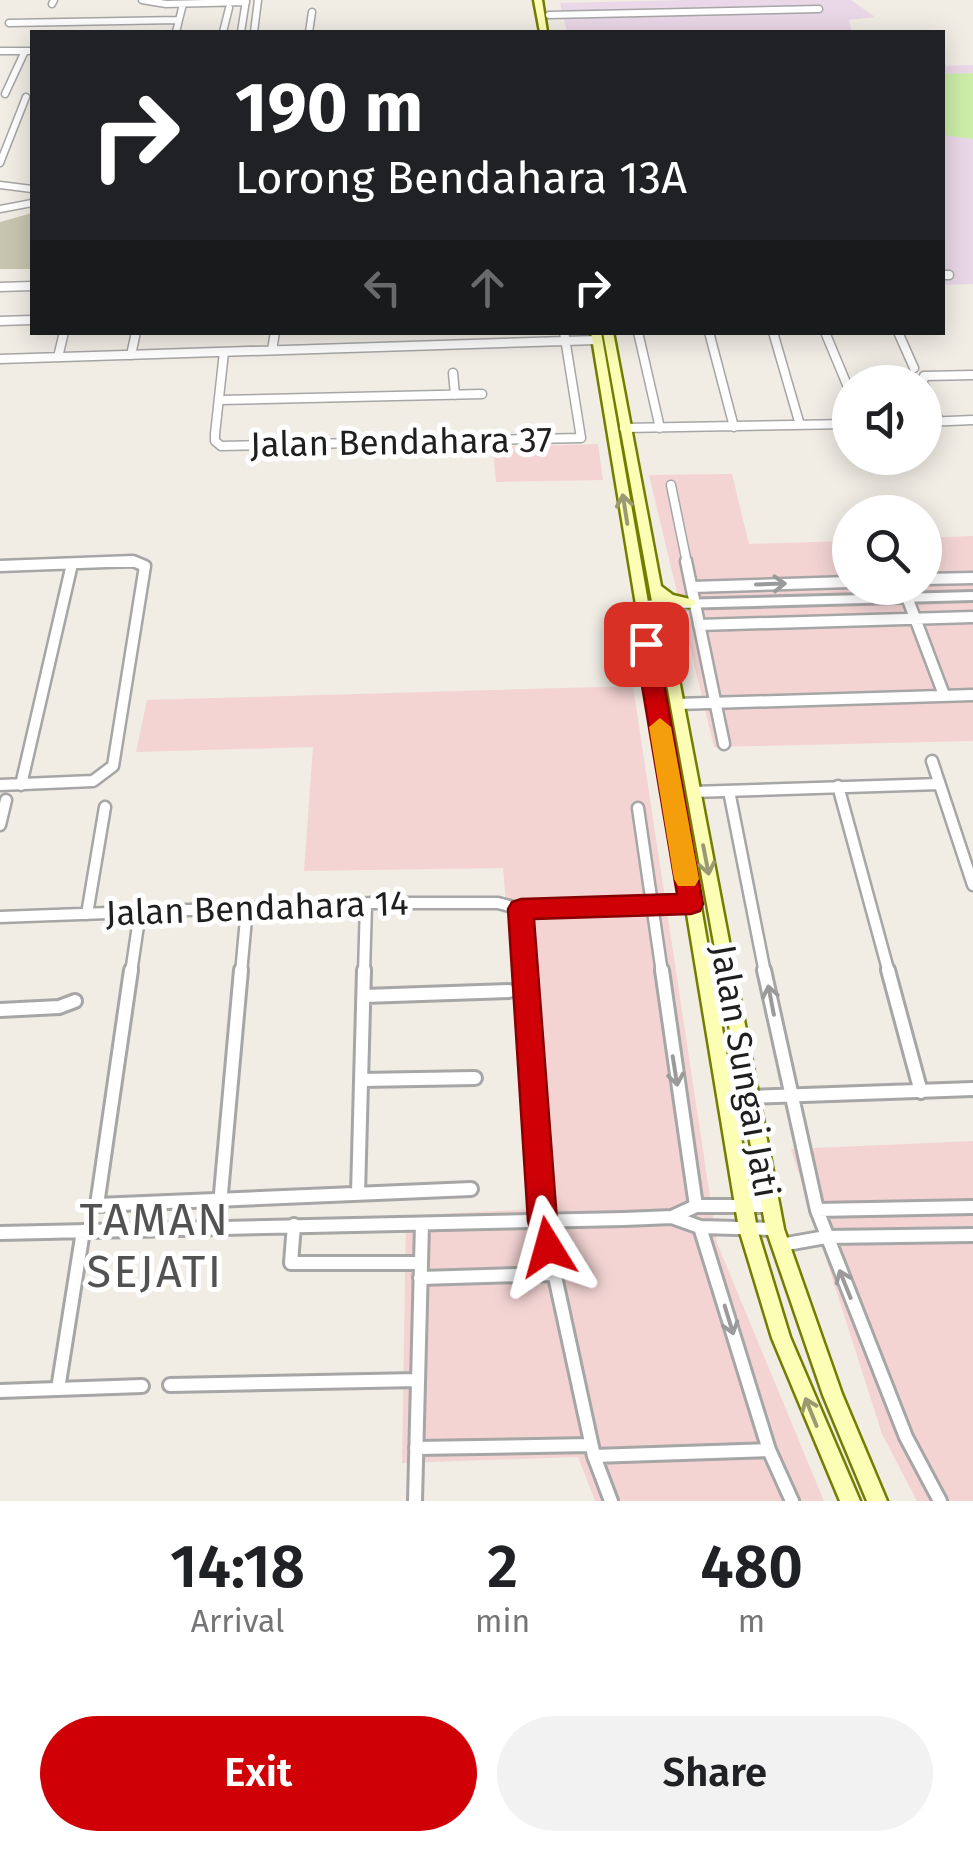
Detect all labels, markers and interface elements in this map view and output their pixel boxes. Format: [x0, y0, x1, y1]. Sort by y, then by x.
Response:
text: 190 m [235, 66, 423, 150]
icon: right [70, 70, 200, 200]
text: Lorong Bendahara 13A [235, 151, 687, 205]
icon: left [355, 260, 410, 315]
icon: ahead [460, 260, 515, 315]
icon: right [565, 260, 620, 315]
map controls [832, 365, 942, 605]
button: sound [832, 365, 942, 475]
street label: Jalan Bendahara 37 [250, 418, 552, 466]
one-way arrow [615, 493, 633, 525]
button: search [832, 495, 942, 605]
one-way arrow [754, 575, 786, 594]
pin [604, 602, 689, 687]
icon: arrive [619, 617, 674, 672]
one-way arrow [697, 843, 716, 876]
street label: Jalan Bendahara 14 [105, 882, 409, 934]
street label: Jalan Sungai Jati [702, 941, 788, 1201]
one-way arrow [760, 985, 779, 1017]
one-way arrow [667, 1054, 685, 1086]
district label: TAMAN SEJATI [80, 1193, 230, 1299]
position arrow [496, 1195, 600, 1299]
one-way arrow [834, 1269, 852, 1300]
one-way arrow [721, 1304, 739, 1336]
one-way arrow [800, 1397, 818, 1428]
text: 14:18 [170, 1531, 305, 1603]
text: 2 [487, 1531, 518, 1603]
text: 480 [700, 1531, 803, 1603]
text: Arrival [191, 1602, 284, 1640]
text: min [475, 1602, 530, 1640]
text: m [738, 1602, 765, 1640]
button: Exit [40, 1716, 477, 1831]
button: Share [497, 1716, 933, 1831]

